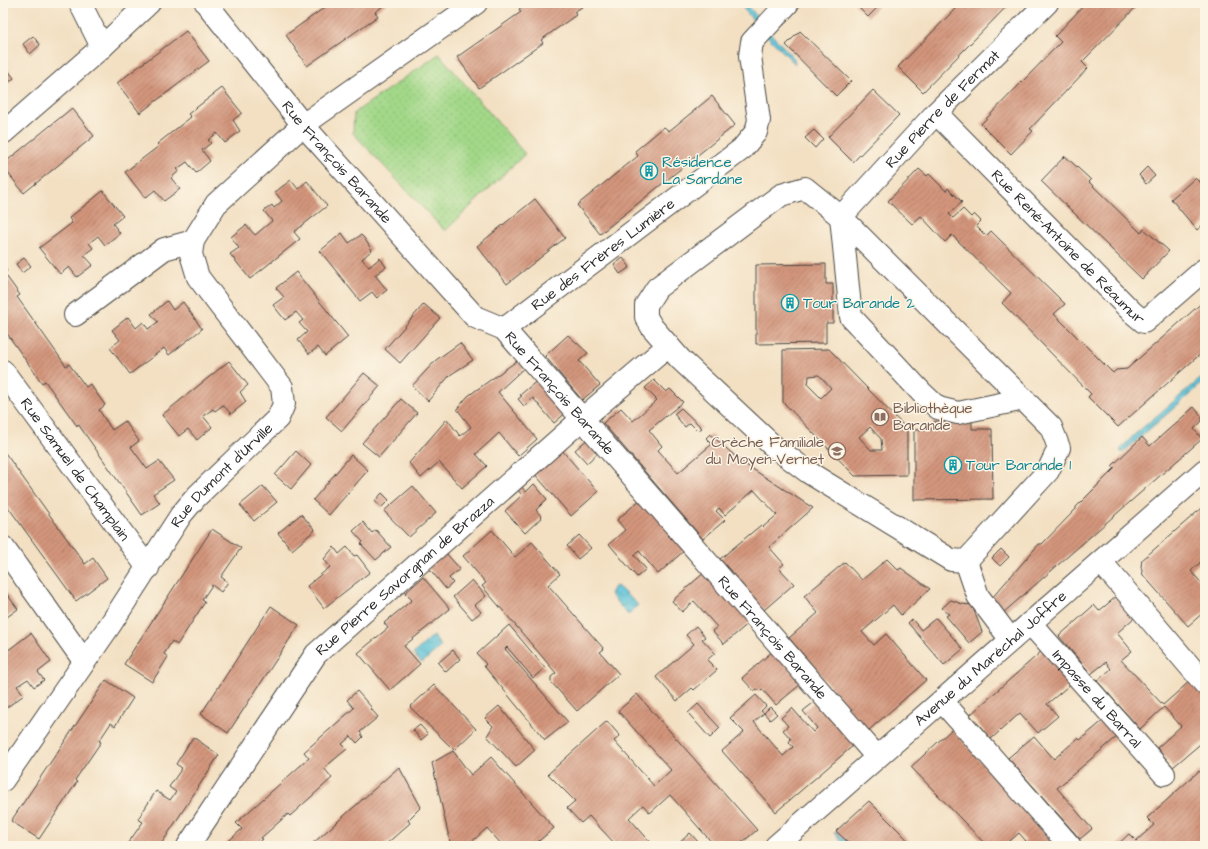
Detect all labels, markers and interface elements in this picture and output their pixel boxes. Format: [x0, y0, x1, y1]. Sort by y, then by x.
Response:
street label: Rue Pierre de Fermat [880, 45, 1005, 172]
street label: Rue François Barande [277, 96, 397, 228]
place label: Résidence La Sardane [662, 152, 743, 190]
building icon: Résidence La Sardane [639, 161, 659, 181]
street label: Rue René-Antoine de Réaumur [987, 165, 1149, 329]
street label: Rue des Frères Lumière [527, 193, 679, 315]
building icon: Tour Barande 2 [780, 293, 800, 313]
place label: Tour Barande 2 [803, 293, 915, 314]
street label: Rue François Barande [500, 327, 620, 459]
street label: Rue Samuel de Champlain [16, 393, 135, 546]
place label: Bibliothèque Barande [893, 398, 972, 436]
library icon: Bibliothèque Barande [870, 407, 890, 427]
street label: Rue Dumont d'Urville [165, 418, 277, 532]
place label: Crèche Familiale du Moyen-Vernet [706, 432, 824, 471]
school or university icon: Crèche Familiale du Moyen-Vernet [827, 441, 847, 461]
building icon: Tour Barande 1 [943, 455, 963, 475]
place label: Tour Barande 1 [966, 455, 1071, 476]
street label: Rue Pierre Savorgnan de Brazza [311, 491, 499, 660]
street label: Rue François Barande [713, 571, 832, 704]
street label: Avenue du Maréchal Joffre [910, 586, 1071, 731]
street label: Impasse du Barral [1048, 645, 1147, 752]

